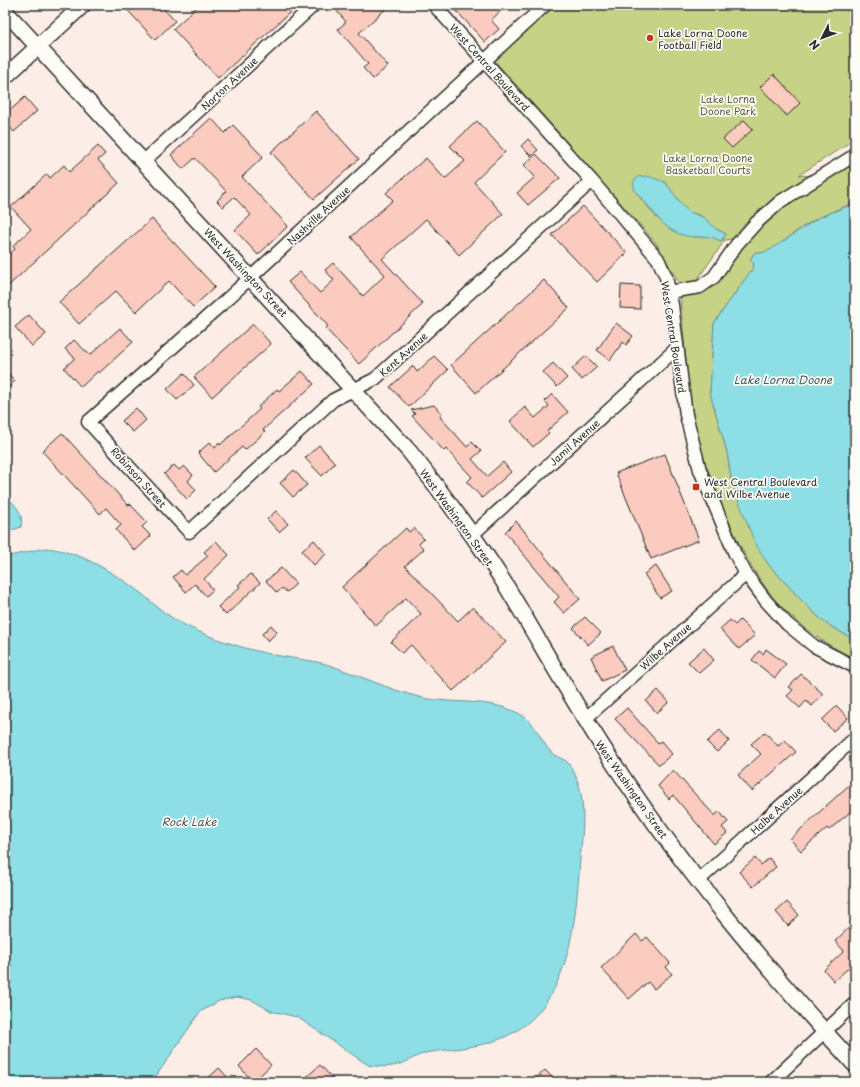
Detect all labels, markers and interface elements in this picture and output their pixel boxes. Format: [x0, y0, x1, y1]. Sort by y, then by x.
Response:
north arrow [802, 18, 842, 58]
street label: West Central Boulevard [447, 20, 533, 114]
place label: Lake Lorna Doone Football Field [658, 25, 748, 52]
marker: Lake Lorna Doone Football Field [645, 33, 655, 43]
text: N [805, 36, 823, 54]
street label: Norton Avenue [197, 52, 261, 113]
park label: Lake Lorna Doone Park [700, 91, 756, 118]
park label: Lake Lorna Doone Basketball Courts [663, 150, 753, 177]
street label: Nashville Avenue [283, 182, 353, 248]
street label: West Washington Street [201, 224, 291, 320]
street label: West Central Boulevard [658, 280, 690, 394]
street label: Kent Avenue [376, 328, 431, 380]
water label: Lake Lorna Doone [734, 371, 833, 388]
street label: Jamil Avenue [545, 415, 603, 469]
street label: Robinson Street [108, 443, 170, 511]
street label: West Washington Street [417, 465, 497, 569]
place label: West Central Boulevard and Wilbe Avenue [704, 474, 817, 501]
marker: West Central Boulevard and Wilbe Avenue [691, 482, 701, 492]
street label: Wilbe Avenue [636, 618, 694, 673]
street label: West Washington Street [592, 737, 672, 841]
street label: Halbe Avenue [747, 782, 806, 837]
water label: Rock Lake [162, 813, 217, 830]

